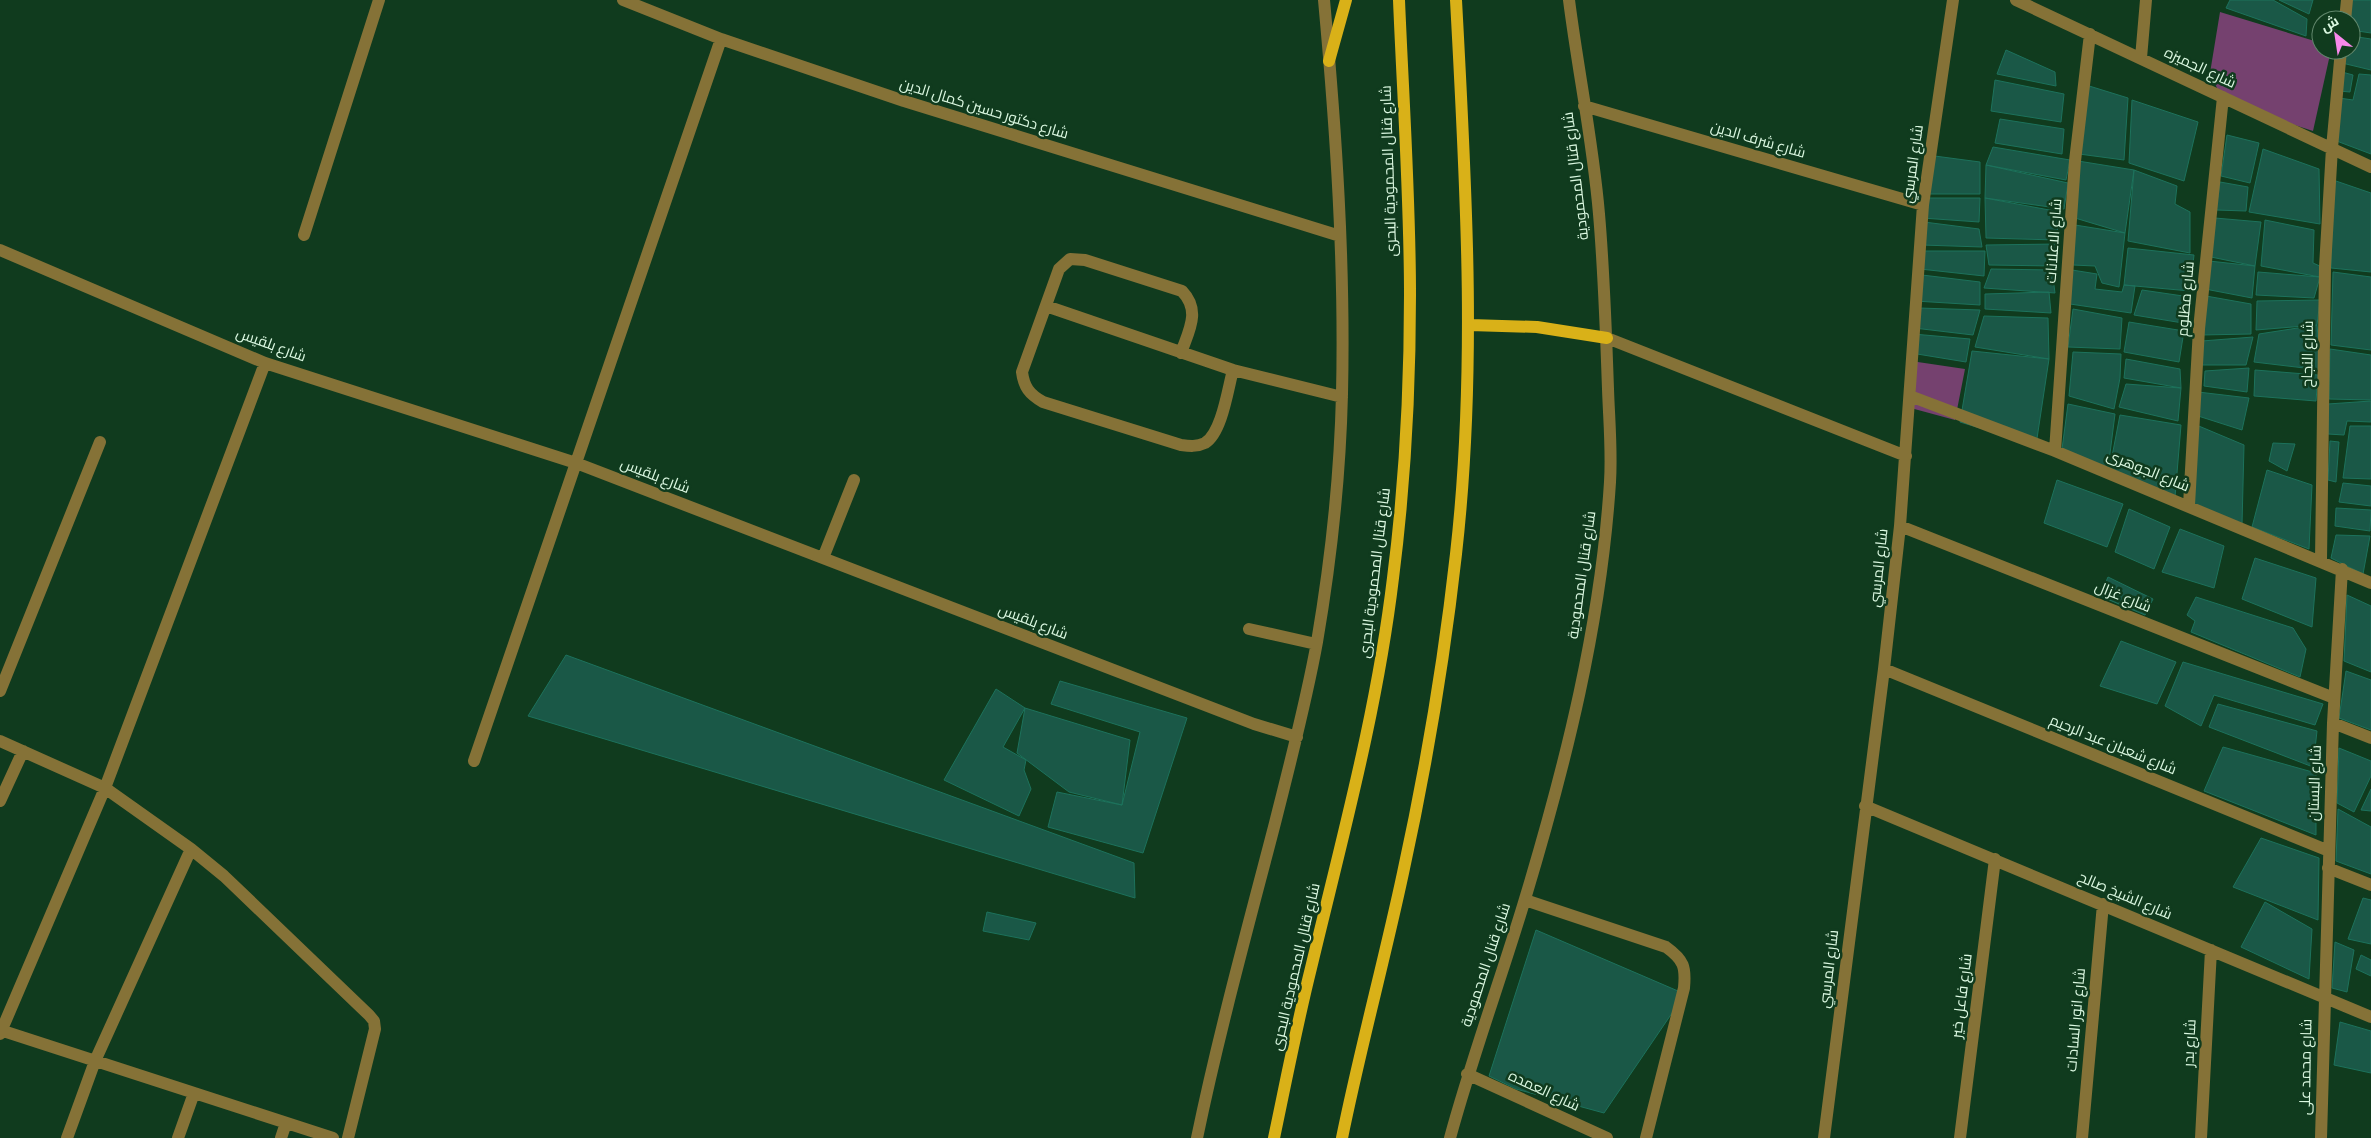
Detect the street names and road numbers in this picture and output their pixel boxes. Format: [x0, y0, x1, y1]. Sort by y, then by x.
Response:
street label: شارع الجميزه [2161, 42, 2239, 94]
street label: شارع دكتور حسين كمال الدين [897, 73, 1071, 145]
street label: شارع قنال المحمودية البحرى [1376, 85, 1402, 257]
street label: شارع قنال المحمودية [1558, 111, 1594, 241]
street label: شارع شرف الدين [1708, 116, 1808, 164]
street label: شارع المرسي [1897, 123, 1930, 205]
street label: شارع الاعلانات [2041, 198, 2067, 284]
street label: شارع مظلوم [2172, 260, 2200, 338]
street label: شارع النجاح [2297, 320, 2319, 388]
street label: شارع بلقيس [233, 323, 309, 367]
street label: شارع الجوهرى [2103, 445, 2193, 497]
street label: شارع بلقيس [617, 453, 693, 499]
street label: شارع قنال المحمودية البحرى [1354, 487, 1396, 659]
street label: شارع قنال المحمودية [1563, 510, 1601, 640]
street label: شارع المرسي [1864, 528, 1895, 609]
street label: شارع غزال [2091, 576, 2155, 618]
street label: شارع بلقيس [995, 599, 1071, 645]
street label: شارع شعبان عبد الرحيم [2046, 710, 2180, 780]
street label: شارع البستان [2303, 744, 2327, 822]
street label: شارع الشيخ صالح [2075, 867, 2175, 925]
street label: شارع قنال المحمودية البحرى [1266, 881, 1326, 1053]
street label: شارع قنال المحمودية [1456, 900, 1516, 1030]
street label: شارع المرسي [1814, 928, 1845, 1010]
street label: شارع فاعل خير [1946, 952, 1978, 1041]
street label: شارع انور السادات [2061, 967, 2091, 1073]
street label: شارع بدر [2178, 1018, 2202, 1069]
street label: شارع محمد على [2295, 1019, 2317, 1115]
street label: شارع العمده [1505, 1065, 1583, 1117]

